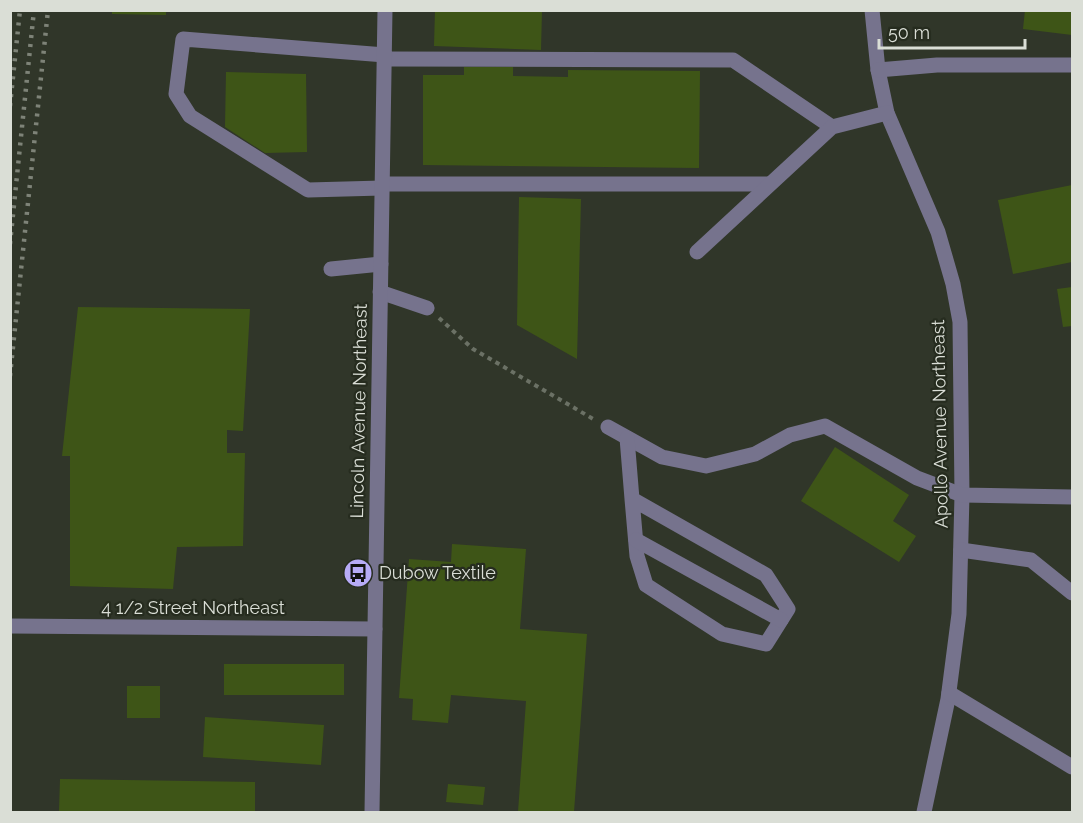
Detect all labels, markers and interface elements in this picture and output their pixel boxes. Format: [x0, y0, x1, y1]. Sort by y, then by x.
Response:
scale bar [879, 12, 1024, 50]
text: 50 m [888, 22, 930, 43]
street label: Lincoln Avenue Northeast [346, 303, 371, 519]
street label: Apollo Avenue Northeast [927, 320, 952, 529]
bus stop icon: Dubow Textile [342, 557, 374, 589]
place label: Dubow Textile [379, 562, 496, 583]
street label: 4 1/2 Street Northeast [101, 597, 285, 618]

